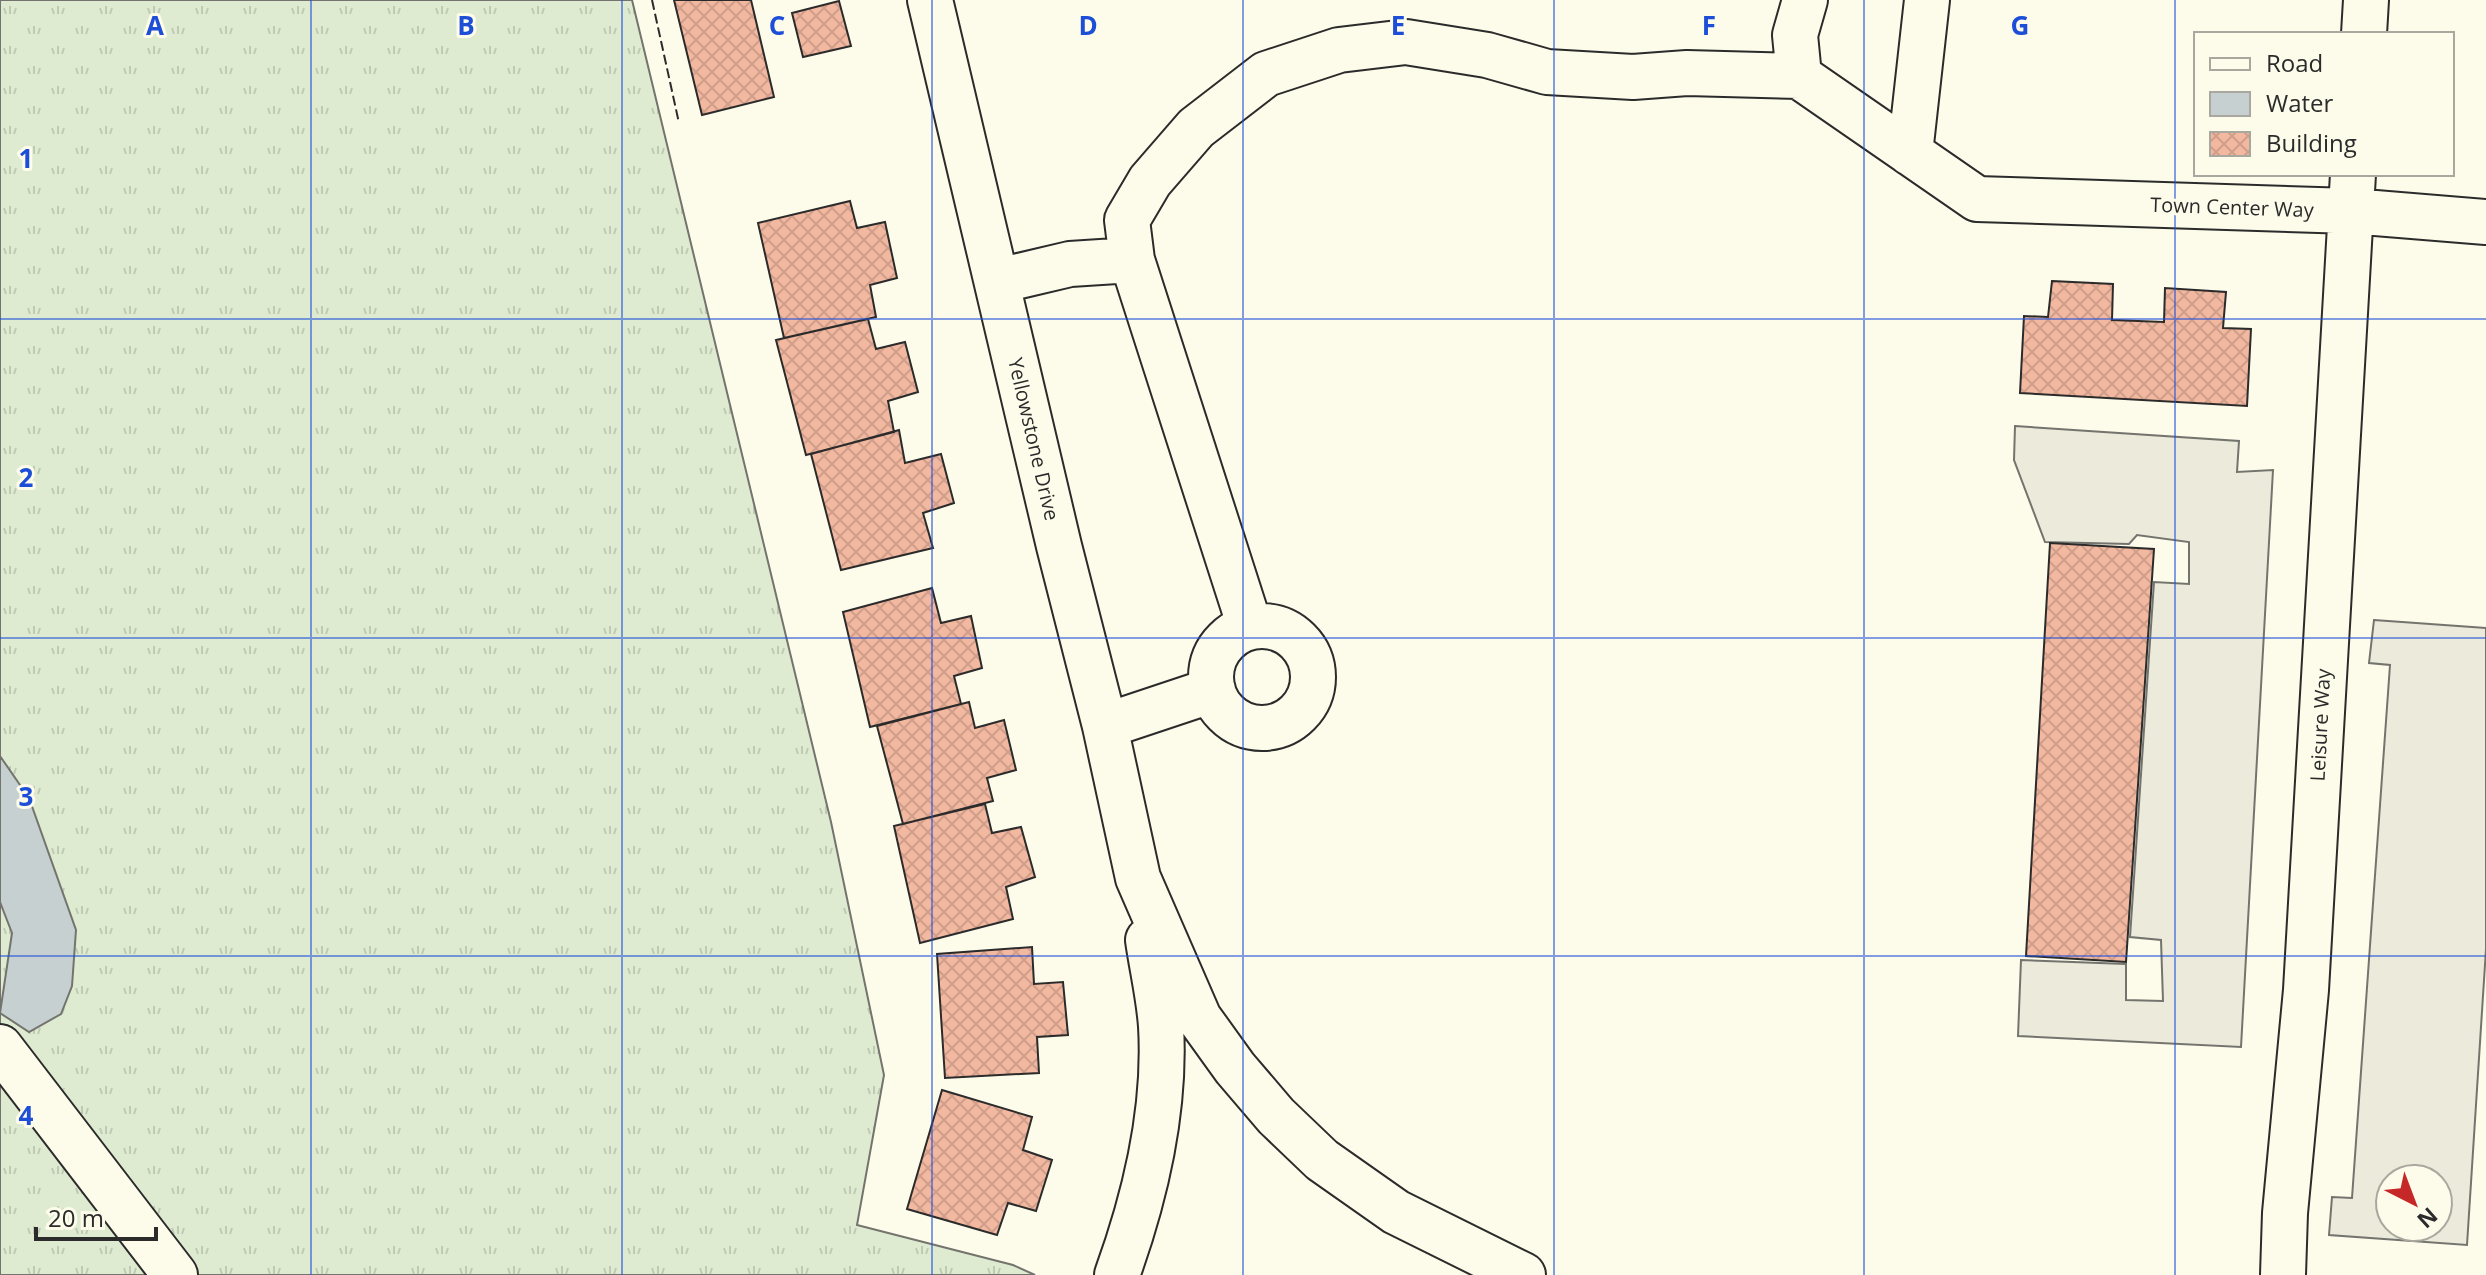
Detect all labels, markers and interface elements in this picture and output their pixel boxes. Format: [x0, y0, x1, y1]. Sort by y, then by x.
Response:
text: A [146, 7, 164, 43]
text: B [457, 7, 475, 43]
text: C [769, 7, 785, 43]
text: D [1078, 7, 1098, 43]
text: E [1391, 7, 1405, 43]
text: F [1702, 7, 1716, 43]
text: G [2011, 7, 2029, 43]
legend [2194, 32, 2454, 176]
text: Road [2266, 46, 2323, 79]
text: Water [2266, 86, 2334, 119]
text: Building [2266, 126, 2357, 159]
text: 1 [19, 140, 33, 176]
street label: Town Center Way [2150, 191, 2315, 223]
street label: Yellowstone Drive [1002, 355, 1066, 523]
text: 2 [19, 459, 34, 495]
street label: Leisure Way [2304, 667, 2336, 782]
text: 3 [19, 778, 33, 814]
text: 4 [19, 1097, 34, 1133]
north arrow [2374, 1163, 2454, 1243]
scale bar [36, 1191, 156, 1241]
text: 20 m [48, 1201, 104, 1234]
text: N [2411, 1201, 2445, 1236]

